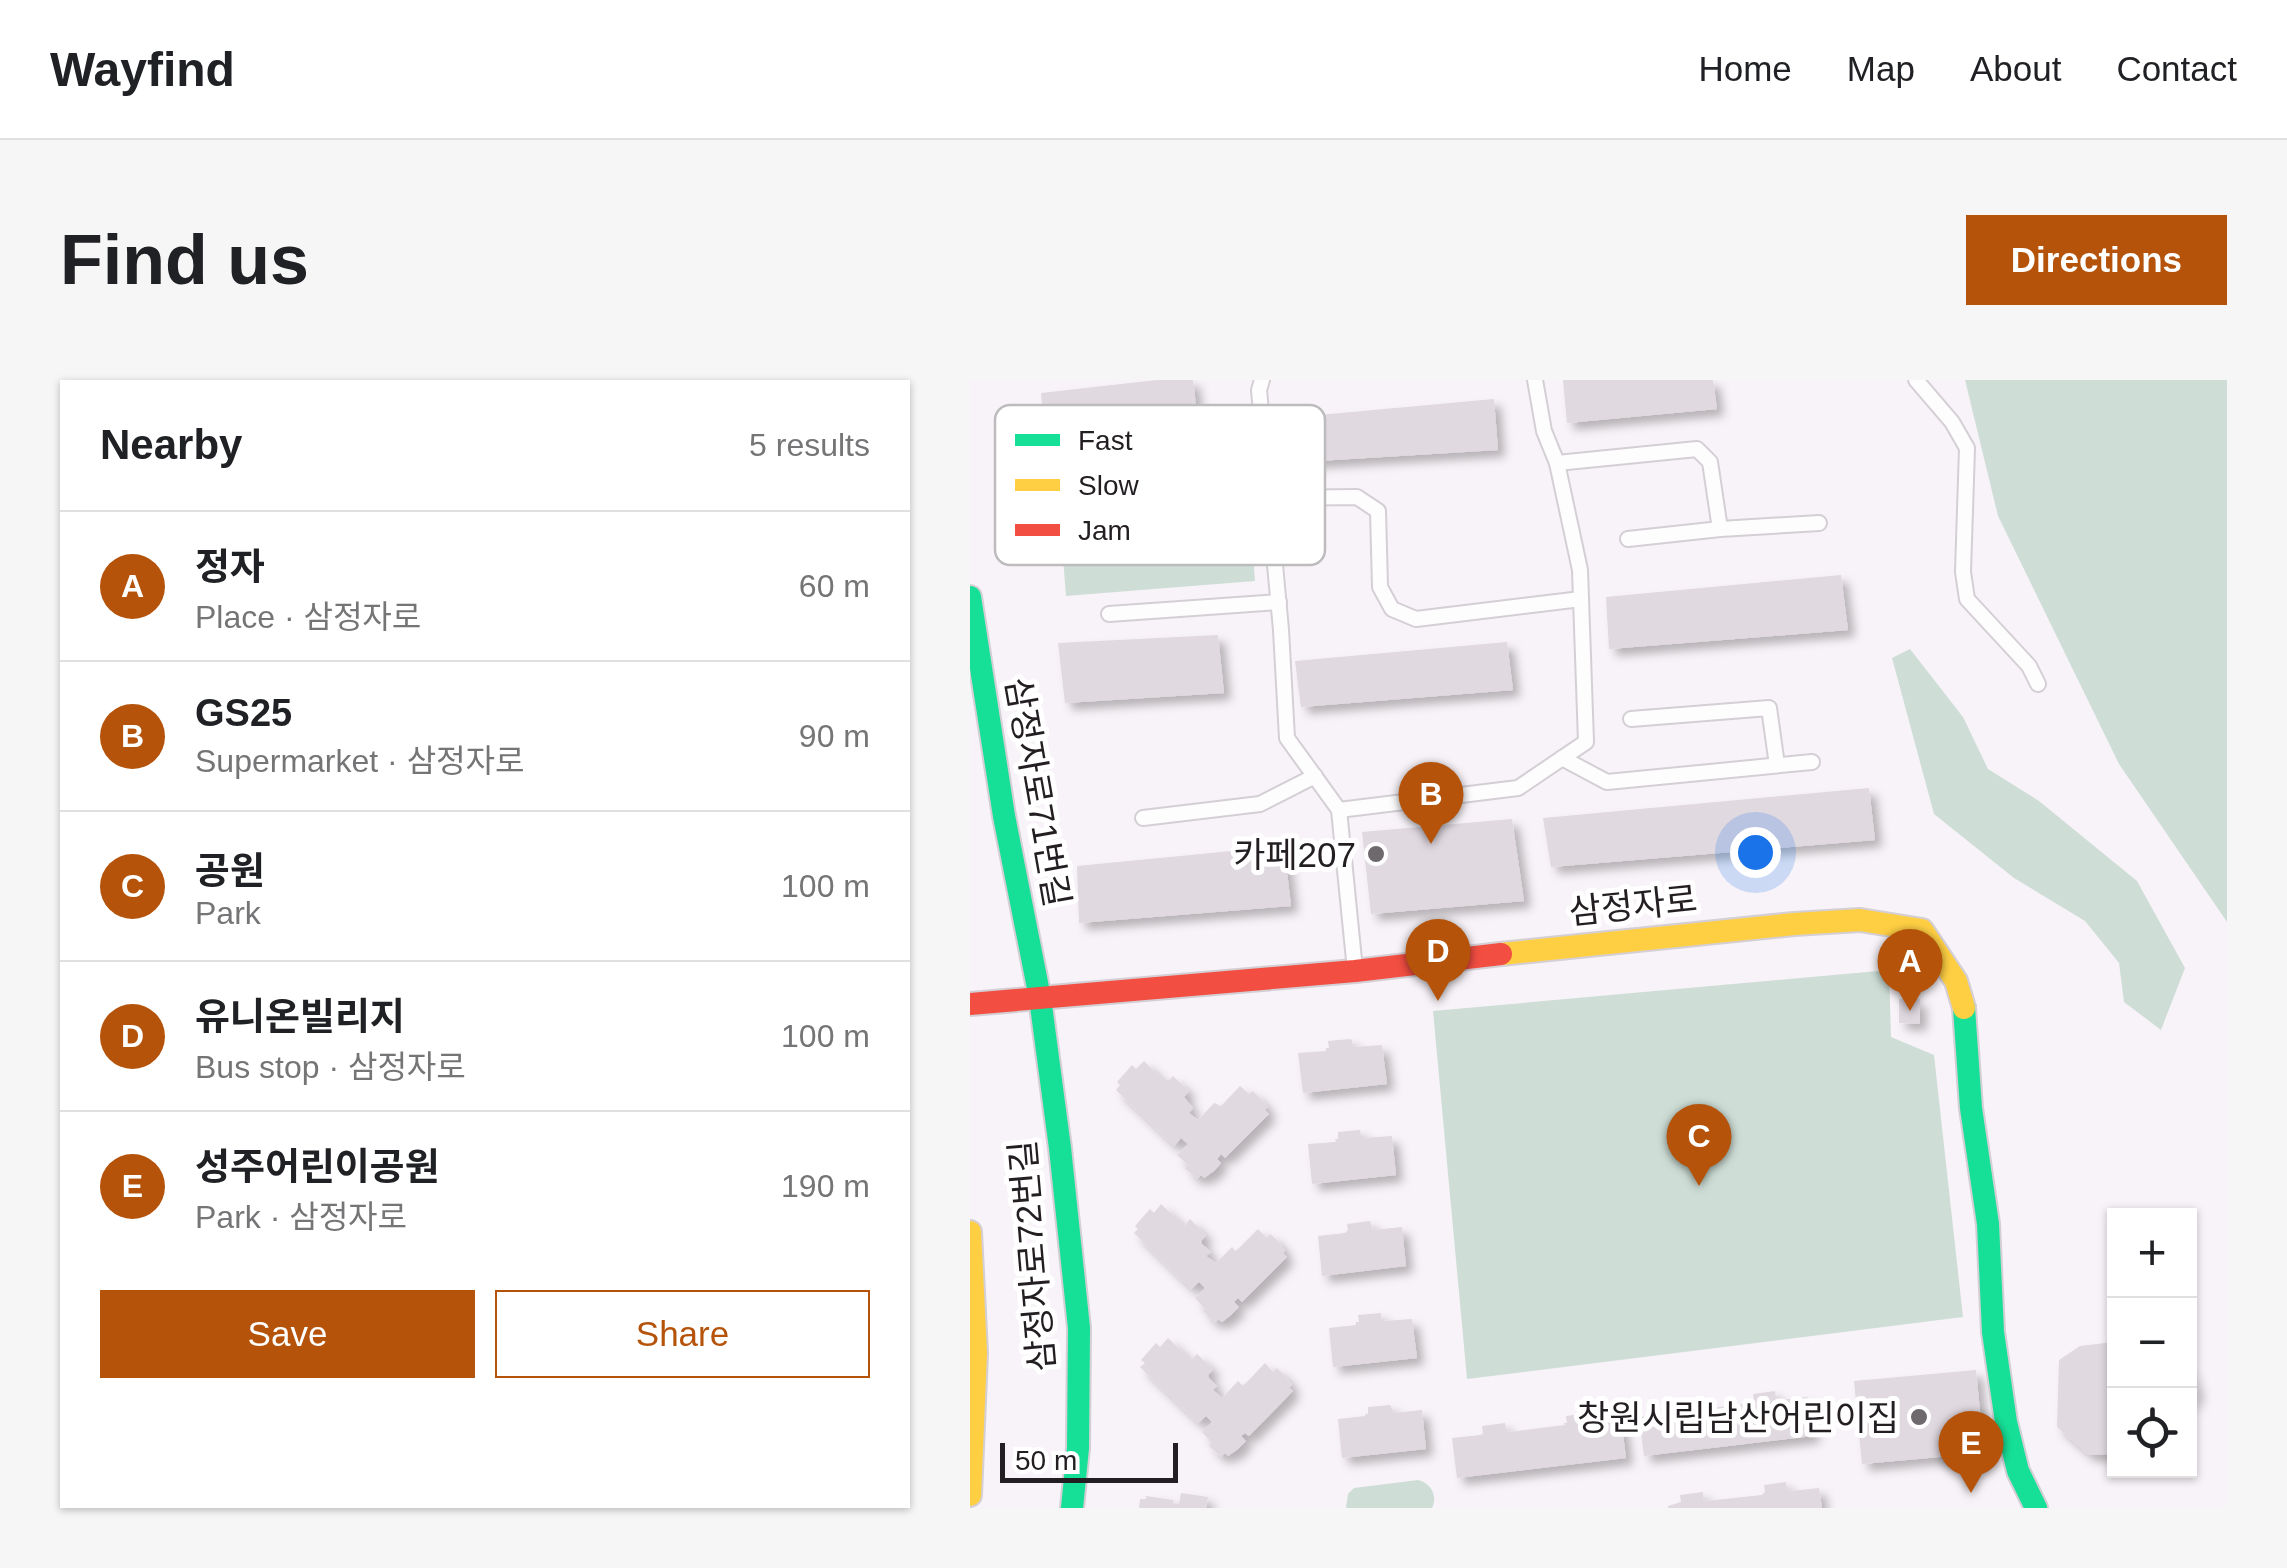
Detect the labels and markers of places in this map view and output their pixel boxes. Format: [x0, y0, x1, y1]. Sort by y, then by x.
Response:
pin: B [1398, 762, 1464, 844]
place label: 카페207 [1233, 835, 1356, 874]
marker: 카페207 [1365, 843, 1387, 865]
pin: D [1406, 918, 1470, 1001]
pin: A [1878, 928, 1942, 1011]
pin: C [1666, 1104, 1732, 1186]
place label: 창원시립남산어린이집 [1577, 1398, 1899, 1437]
marker: 창원시립남산어린이집 [1908, 1406, 1930, 1428]
pin: E [1938, 1410, 2004, 1493]

